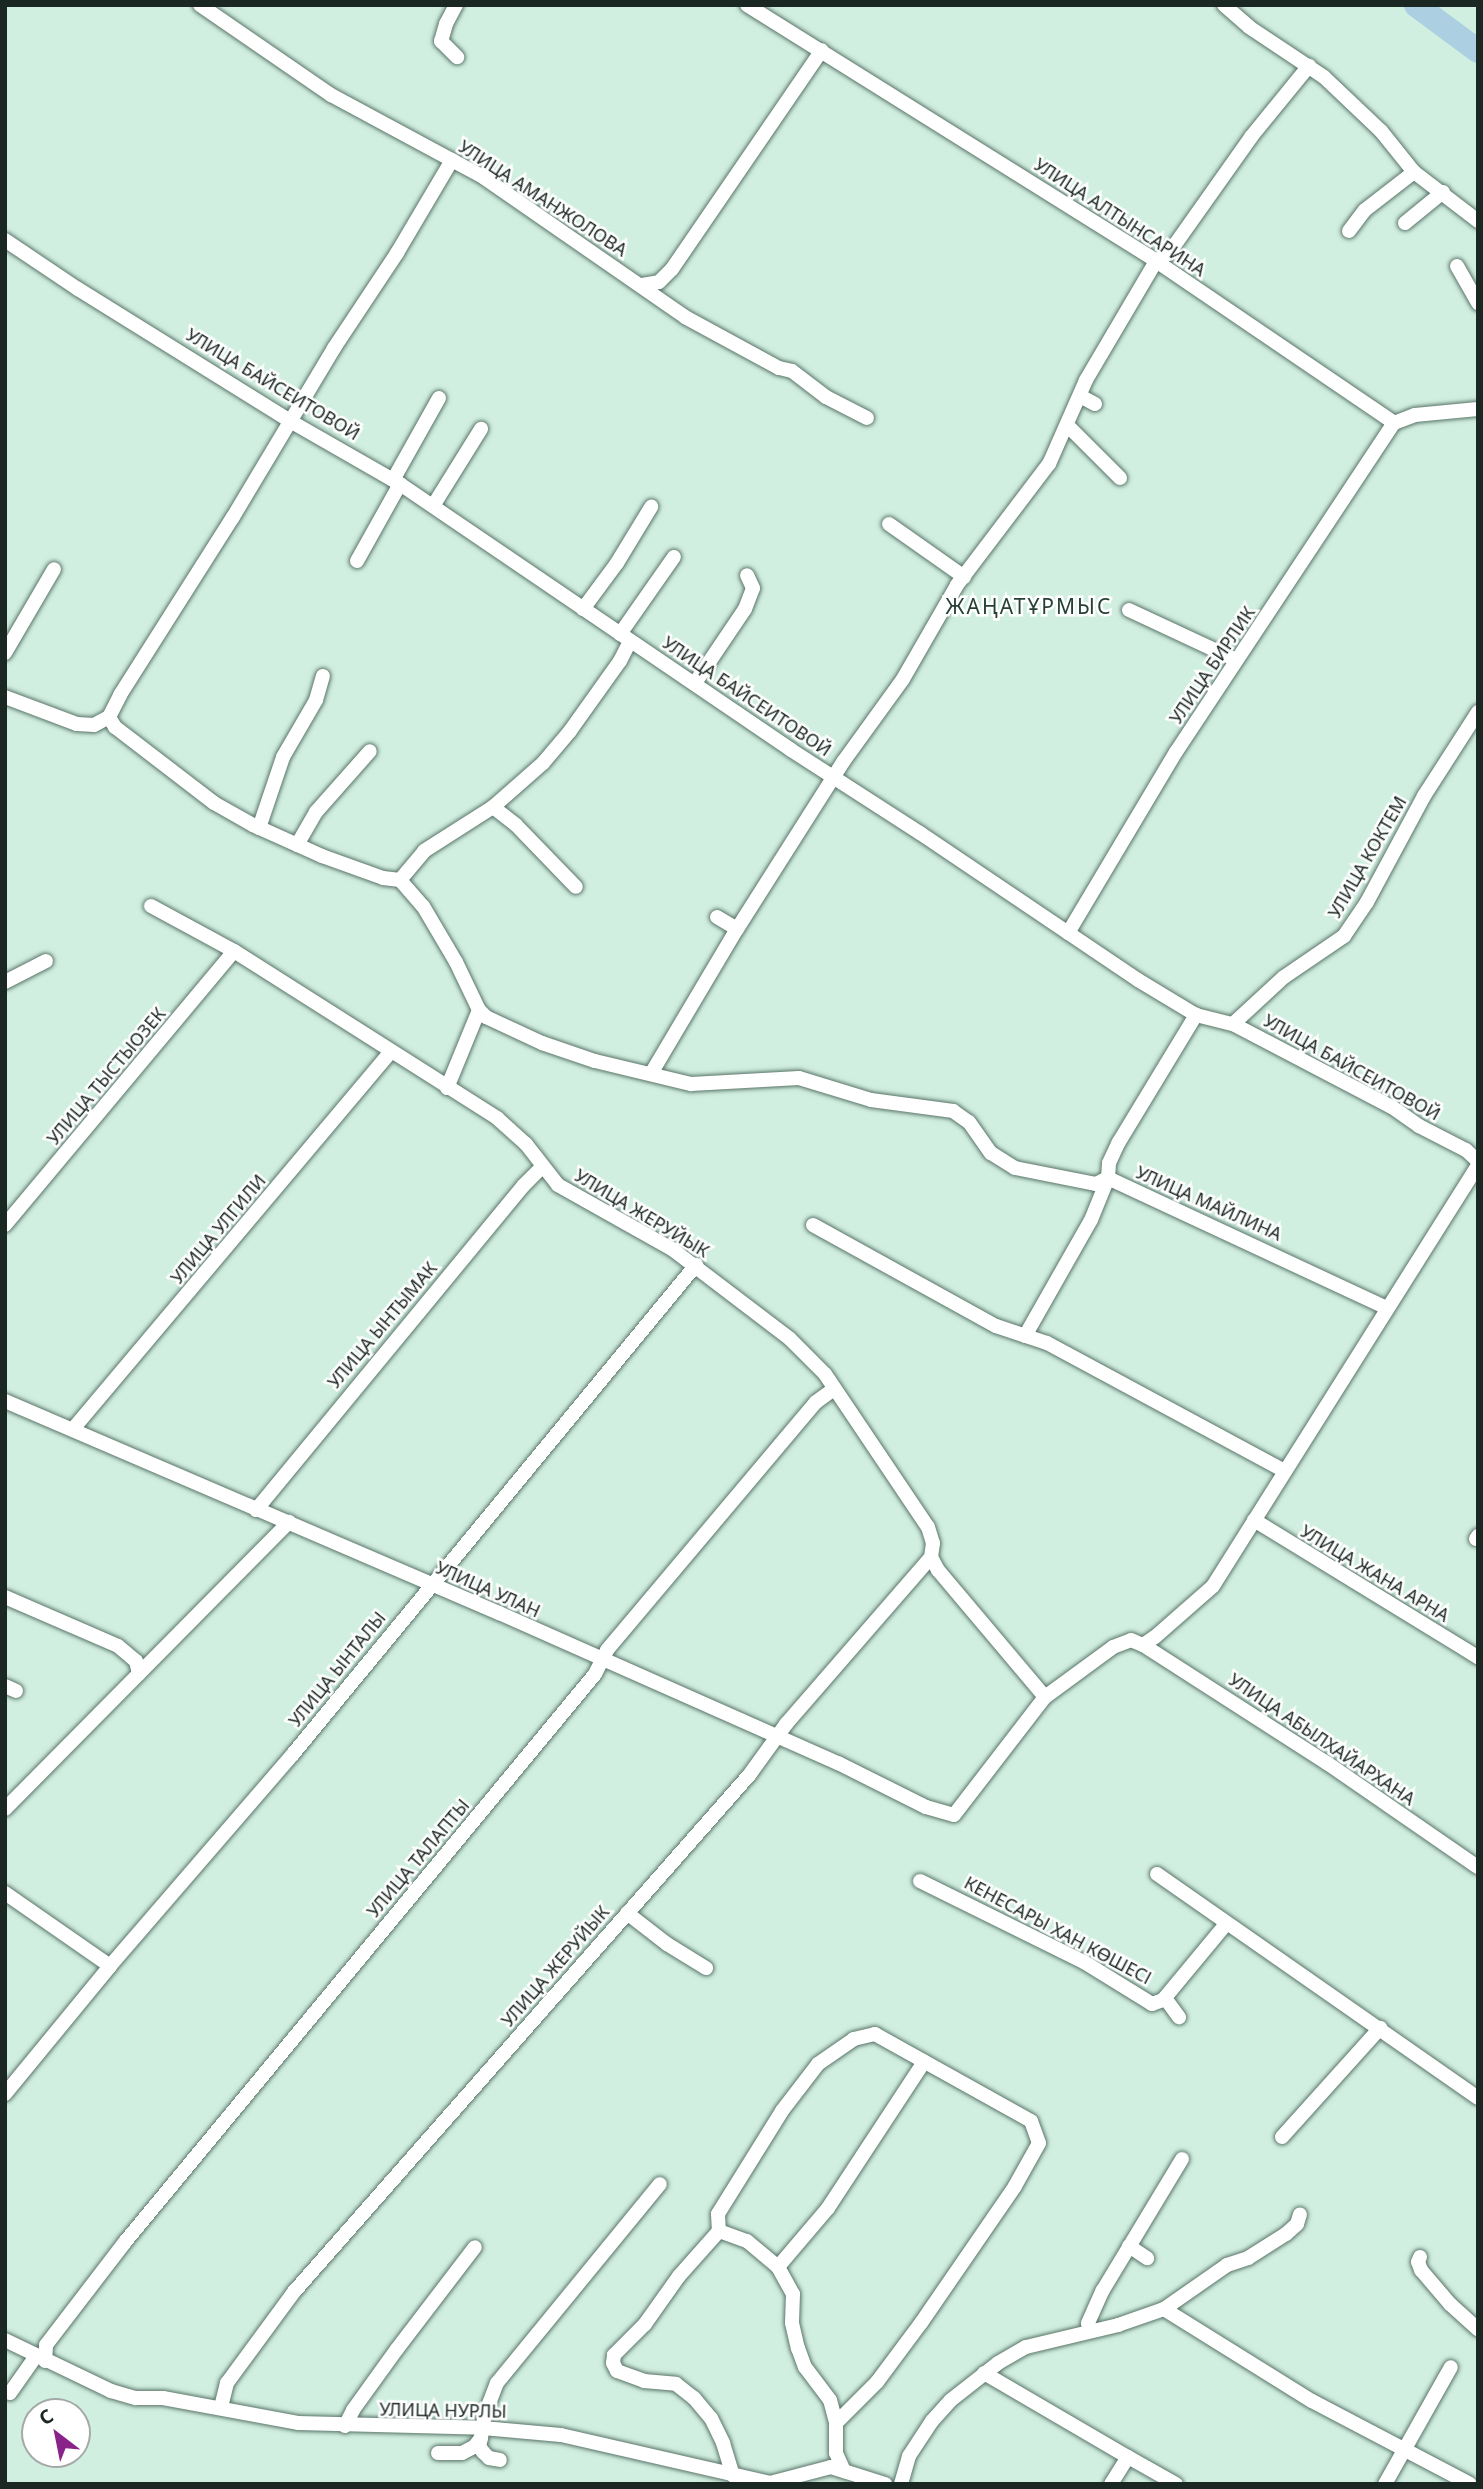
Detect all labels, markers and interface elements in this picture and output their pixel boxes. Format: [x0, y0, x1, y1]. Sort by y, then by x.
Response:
street label: УЛИЦА АМАНЖОЛОВА [455, 135, 631, 261]
street label: УЛИЦА АЛТЫНСАРИНА [1030, 153, 1210, 281]
street label: УЛИЦА БАЙСЕИТОВОЙ [182, 324, 364, 444]
district label: ЖАҢАТҰРМЫС [947, 593, 1111, 619]
street label: УЛИЦА БИРЛИК [1165, 602, 1259, 728]
street label: УЛИЦА БАЙСЕИТОВОЙ [659, 631, 835, 761]
street label: УЛИЦА КОКТЕМ [1323, 792, 1411, 922]
street label: УЛИЦА ТЫСТЫОЗЕК [42, 1003, 170, 1149]
street label: УЛИЦА БАЙСЕИТОВОЙ [1260, 1009, 1444, 1125]
street label: УЛИЦА МАЙЛИНА [1133, 1161, 1285, 1245]
street label: УЛИЦА ЖЕРУЙЫК [571, 1164, 713, 1262]
street label: УЛИЦА УЛГИЛИ [166, 1170, 270, 1288]
street label: УЛИЦА ЫНТЫМАК [323, 1257, 441, 1393]
street label: УЛИЦА ЖАНА АРНА [1297, 1520, 1453, 1626]
street label: УЛИЦА УЛАН [432, 1556, 544, 1622]
street label: УЛИЦА ЫНТАЛЫ [284, 1607, 390, 1731]
street label: УЛИЦА АБЫЛХАЙАРХАНА [1225, 1669, 1419, 1809]
street label: УЛИЦА ТАЛАПТЫ [362, 1794, 474, 1922]
street label: КЕНЕСАРЫ ХАН КӨШЕСІ [961, 1871, 1155, 1989]
street label: УЛИЦА ЖЕРУЙЫК [497, 1901, 613, 2031]
north arrow [21, 2398, 91, 2468]
street label: УЛИЦА НУРЛЫ [379, 2398, 507, 2422]
text: С [34, 2403, 58, 2431]

